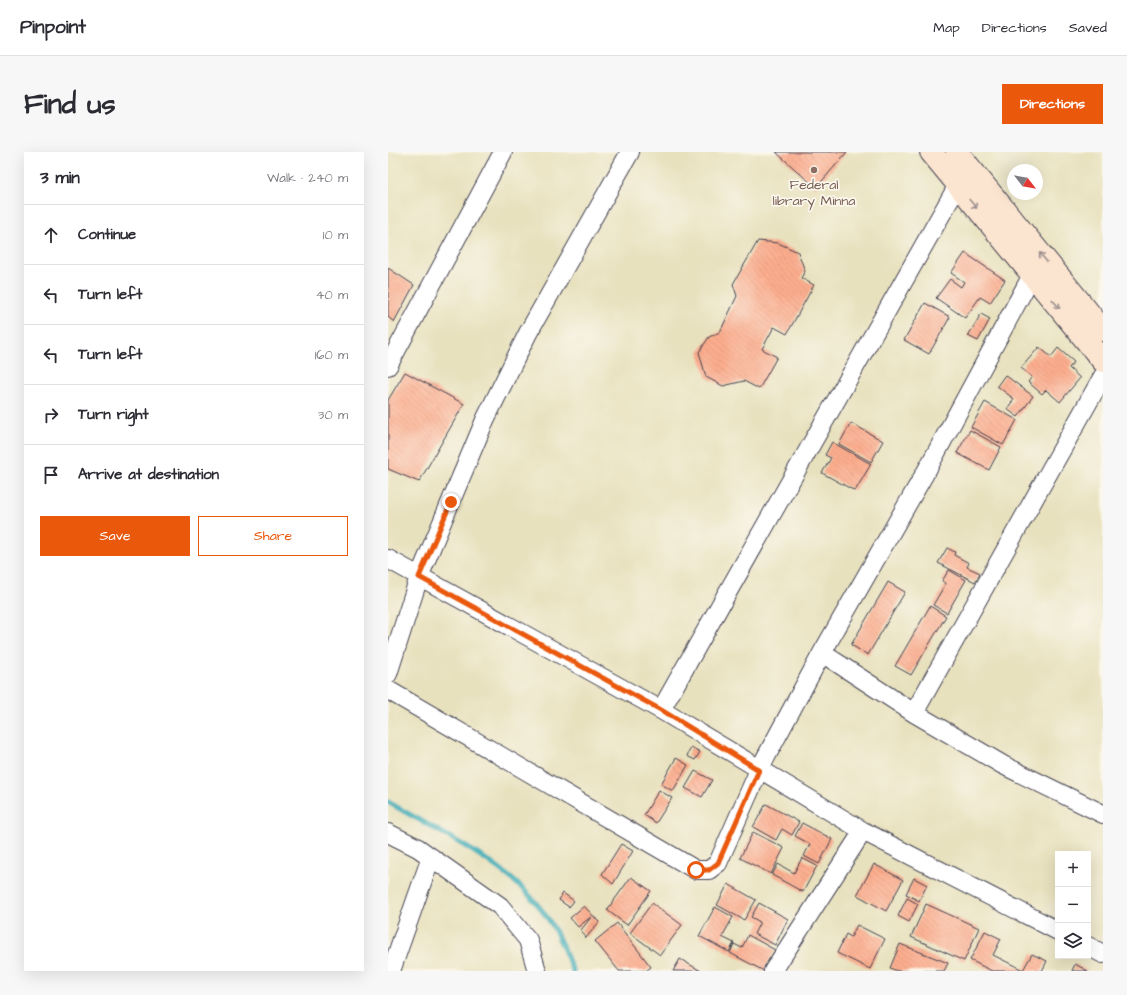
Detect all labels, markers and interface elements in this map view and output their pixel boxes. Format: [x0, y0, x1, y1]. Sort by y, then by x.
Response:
text: Pinpoint [20, 14, 86, 41]
text: Map [933, 18, 960, 38]
text: Directions [982, 18, 1047, 38]
text: Saved [1069, 18, 1107, 38]
button: Directions [1002, 84, 1103, 124]
text: Find us [24, 85, 115, 124]
north arrow [1007, 164, 1043, 200]
marker: Federal library Minna [809, 165, 819, 175]
text: 3 min [40, 166, 80, 190]
text: Walk · 240 m [267, 169, 348, 187]
place label: Federal library Minna [773, 175, 855, 211]
one-way arrow [969, 199, 978, 209]
icon: ahead [40, 224, 62, 246]
text: Continue [78, 224, 136, 245]
text: 10 m [323, 226, 348, 244]
one-way arrow [1038, 251, 1047, 262]
icon: left [40, 284, 62, 306]
text: Turn left [78, 284, 142, 305]
text: 40 m [316, 286, 348, 304]
one-way arrow [1052, 299, 1061, 310]
icon: left [40, 344, 62, 366]
text: Turn left [78, 344, 142, 365]
text: 160 m [315, 346, 348, 364]
icon: right [40, 404, 62, 426]
text: Turn right [78, 404, 149, 425]
text: 30 m [318, 406, 348, 424]
icon: arrive [40, 464, 62, 486]
text: Arrive at destination [78, 464, 219, 485]
route end [442, 493, 460, 511]
button: Save [40, 516, 190, 556]
button: Share [198, 516, 348, 556]
map controls [1055, 851, 1091, 959]
button: + [1055, 851, 1091, 887]
route start [687, 861, 705, 879]
button: − [1055, 887, 1091, 923]
button: layers [1055, 923, 1091, 959]

